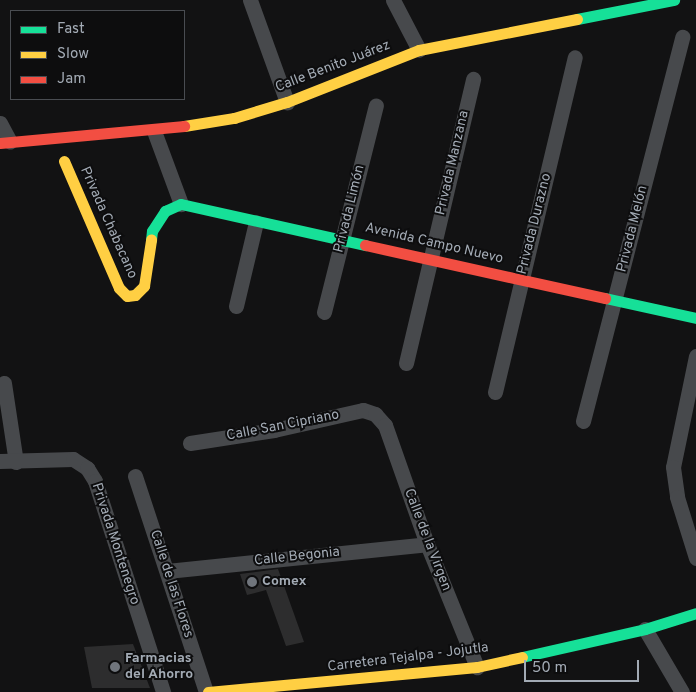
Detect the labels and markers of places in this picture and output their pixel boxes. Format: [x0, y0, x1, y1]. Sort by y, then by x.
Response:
place label: Comex [262, 574, 307, 590]
marker: Comex [246, 576, 258, 588]
place label: Farmacias del Ahorro [125, 651, 194, 684]
marker: Farmacias del Ahorro [109, 661, 121, 673]

